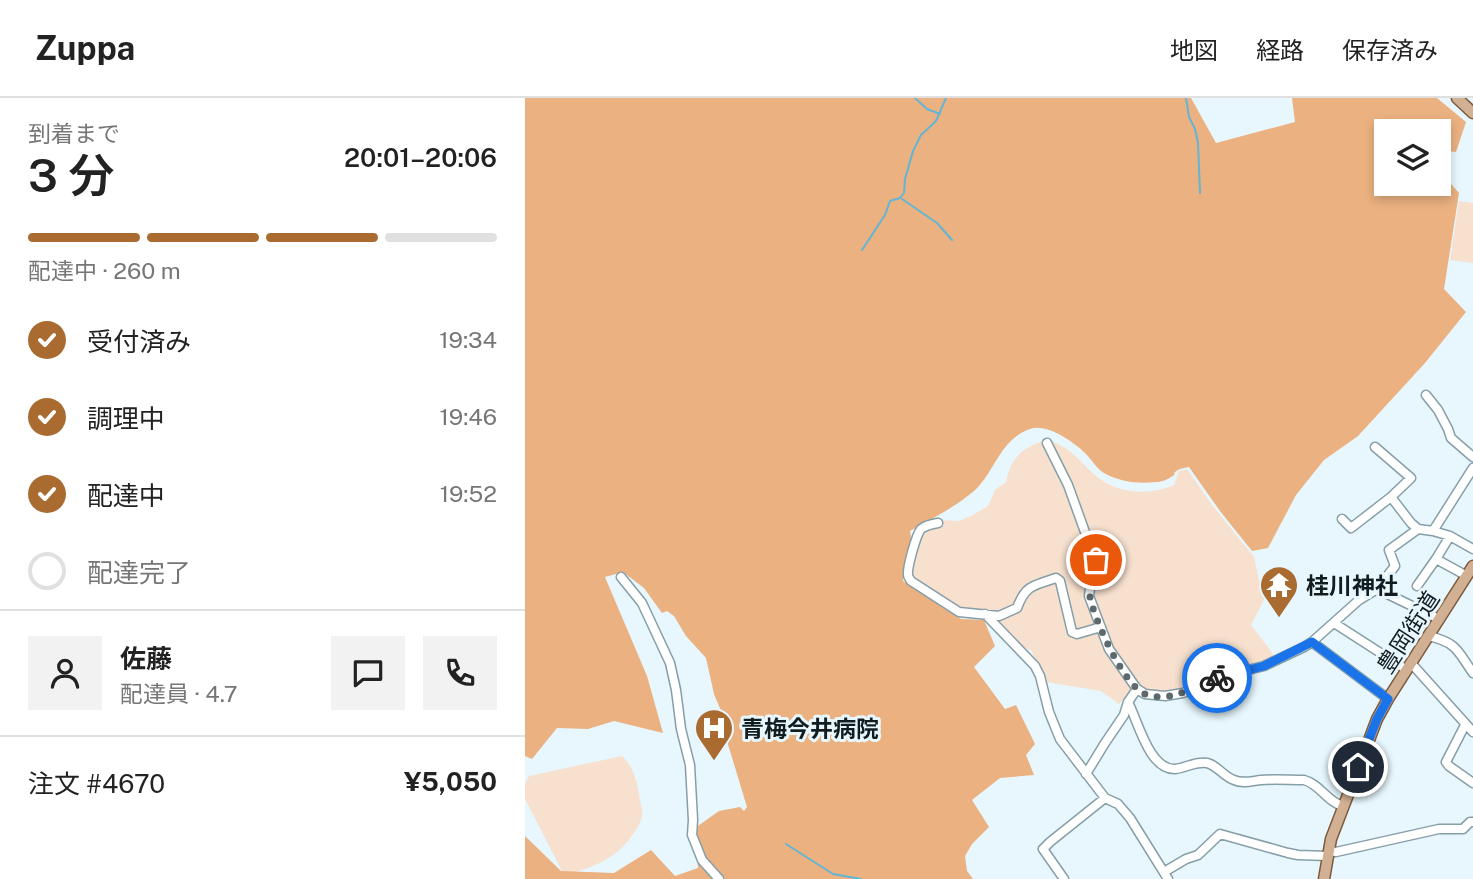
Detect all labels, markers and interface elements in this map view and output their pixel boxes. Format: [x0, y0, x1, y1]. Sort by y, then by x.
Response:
text: Zuppa [35, 29, 135, 67]
text: 地図 [1170, 36, 1218, 64]
text: 経路 [1256, 36, 1304, 64]
text: 保存済み [1342, 36, 1438, 64]
map controls [1374, 119, 1451, 196]
button: layers [1374, 119, 1451, 196]
text: 到着まで [28, 120, 120, 147]
text: 20:01–20:06 [344, 142, 497, 173]
text: 3 分 [28, 148, 115, 202]
text: 配達中 · 260 m [28, 257, 181, 284]
icon: check [28, 321, 66, 359]
text: 受付済み [87, 326, 191, 357]
text: 19:34 [439, 326, 497, 353]
icon: check [28, 398, 66, 436]
text: 調理中 [87, 403, 165, 434]
text: 19:46 [439, 403, 497, 430]
icon: check [28, 475, 66, 513]
text: 配達中 [87, 480, 165, 511]
text: 19:52 [440, 480, 497, 507]
pin [1066, 530, 1126, 590]
icon: bag [1077, 541, 1115, 579]
text: 配達完了 [87, 557, 191, 588]
temple icon: 桂川神社 [1258, 564, 1300, 619]
place label: 桂川神社 [1306, 572, 1398, 599]
street label: 豊岡街道 [1372, 586, 1444, 678]
button: person [28, 636, 102, 710]
button: chat [331, 636, 405, 710]
button: phone [423, 636, 497, 710]
text: 佐藤 [120, 643, 172, 674]
courier [1182, 643, 1252, 713]
icon: bike [1198, 659, 1236, 697]
text: 配達員 · 4.7 [120, 680, 238, 707]
hospital icon: 青梅今井病院 [693, 707, 735, 762]
place label: 青梅今井病院 [741, 715, 879, 742]
pin [1328, 737, 1388, 797]
icon: home [1339, 748, 1377, 786]
text: ¥5,050 [404, 766, 497, 797]
text: 注文 #4670 [28, 768, 165, 799]

